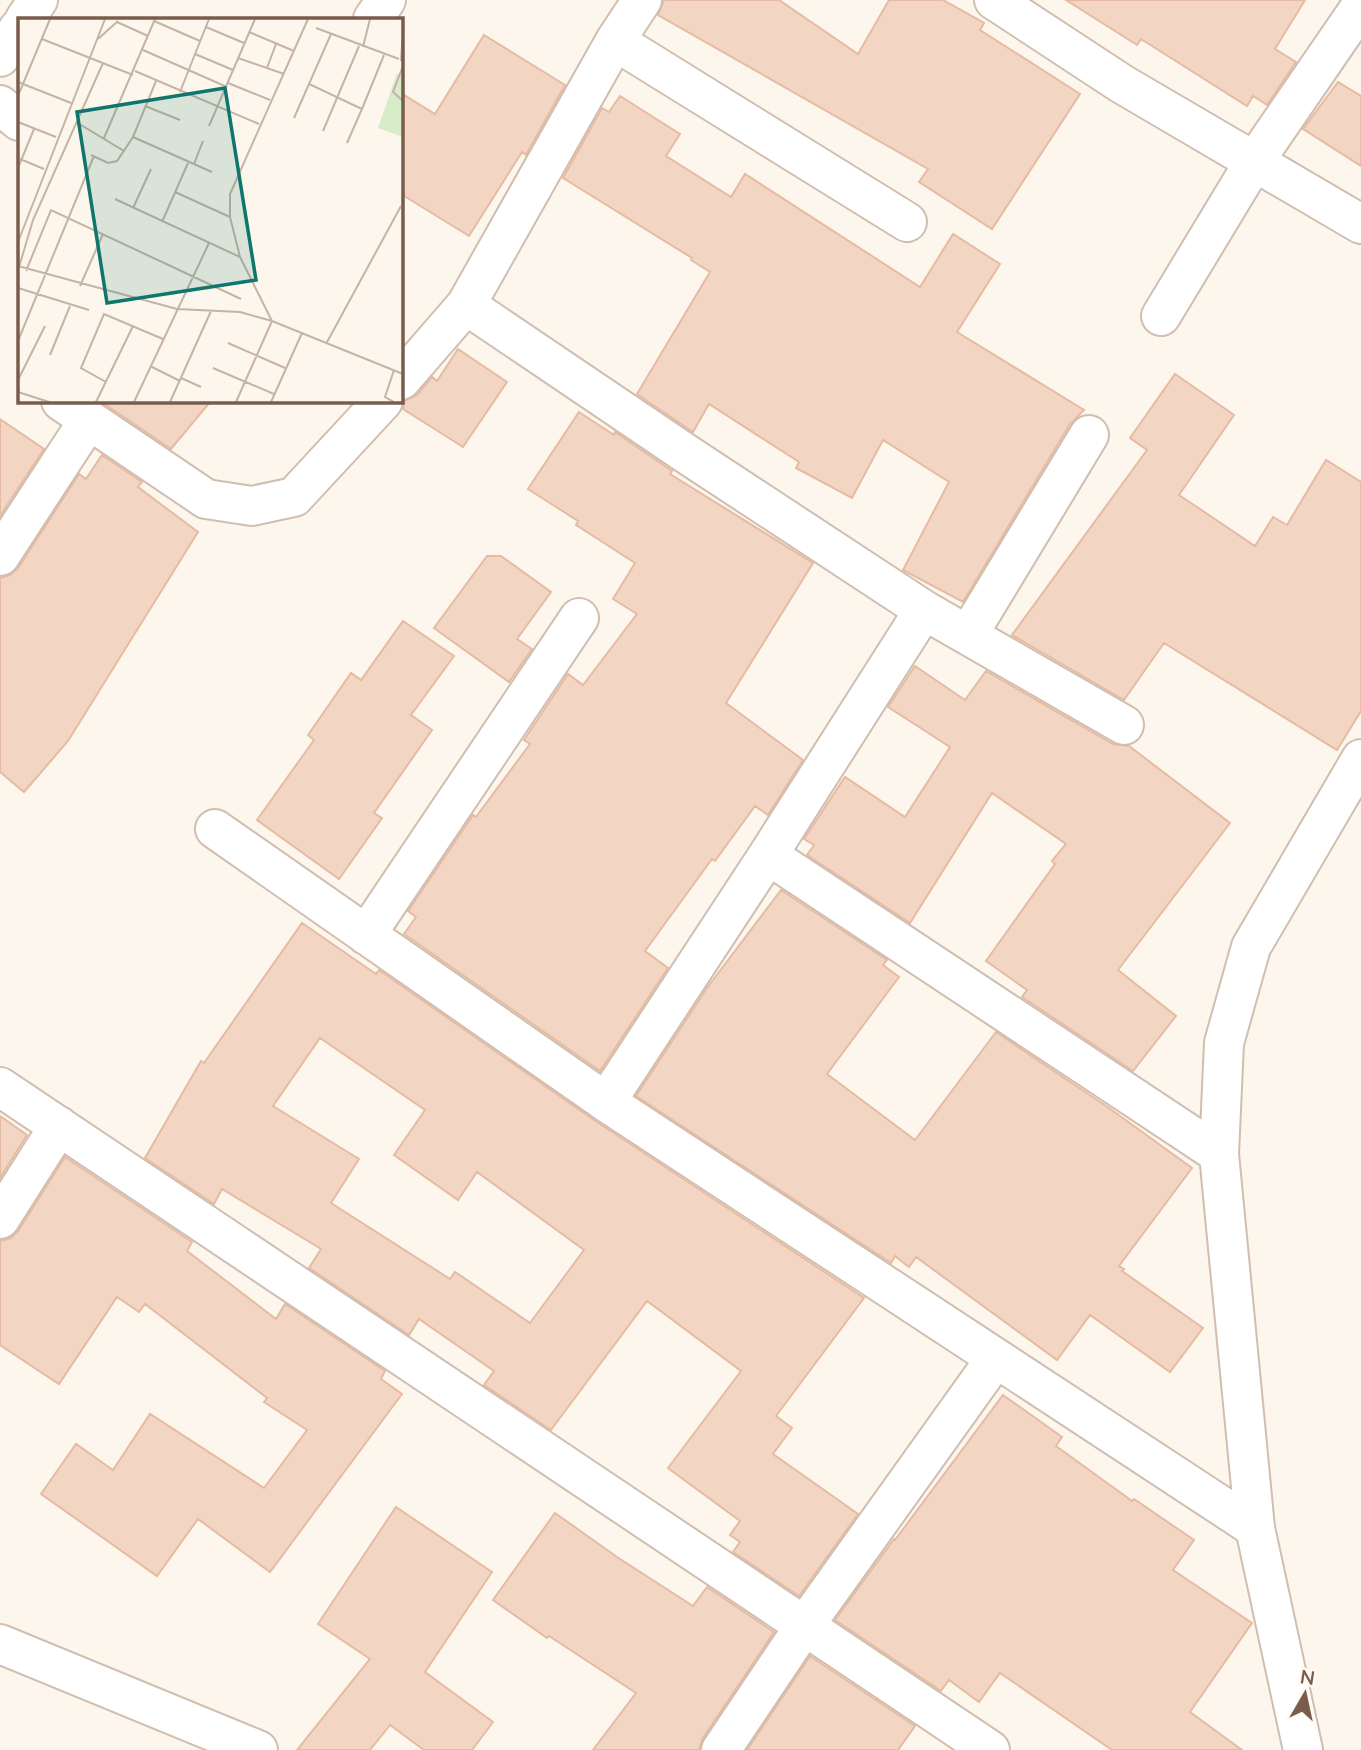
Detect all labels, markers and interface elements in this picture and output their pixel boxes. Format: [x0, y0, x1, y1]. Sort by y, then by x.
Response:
inset map [18, 18, 402, 402]
north arrow [1270, 1659, 1340, 1729]
text: N [1299, 1664, 1317, 1689]

